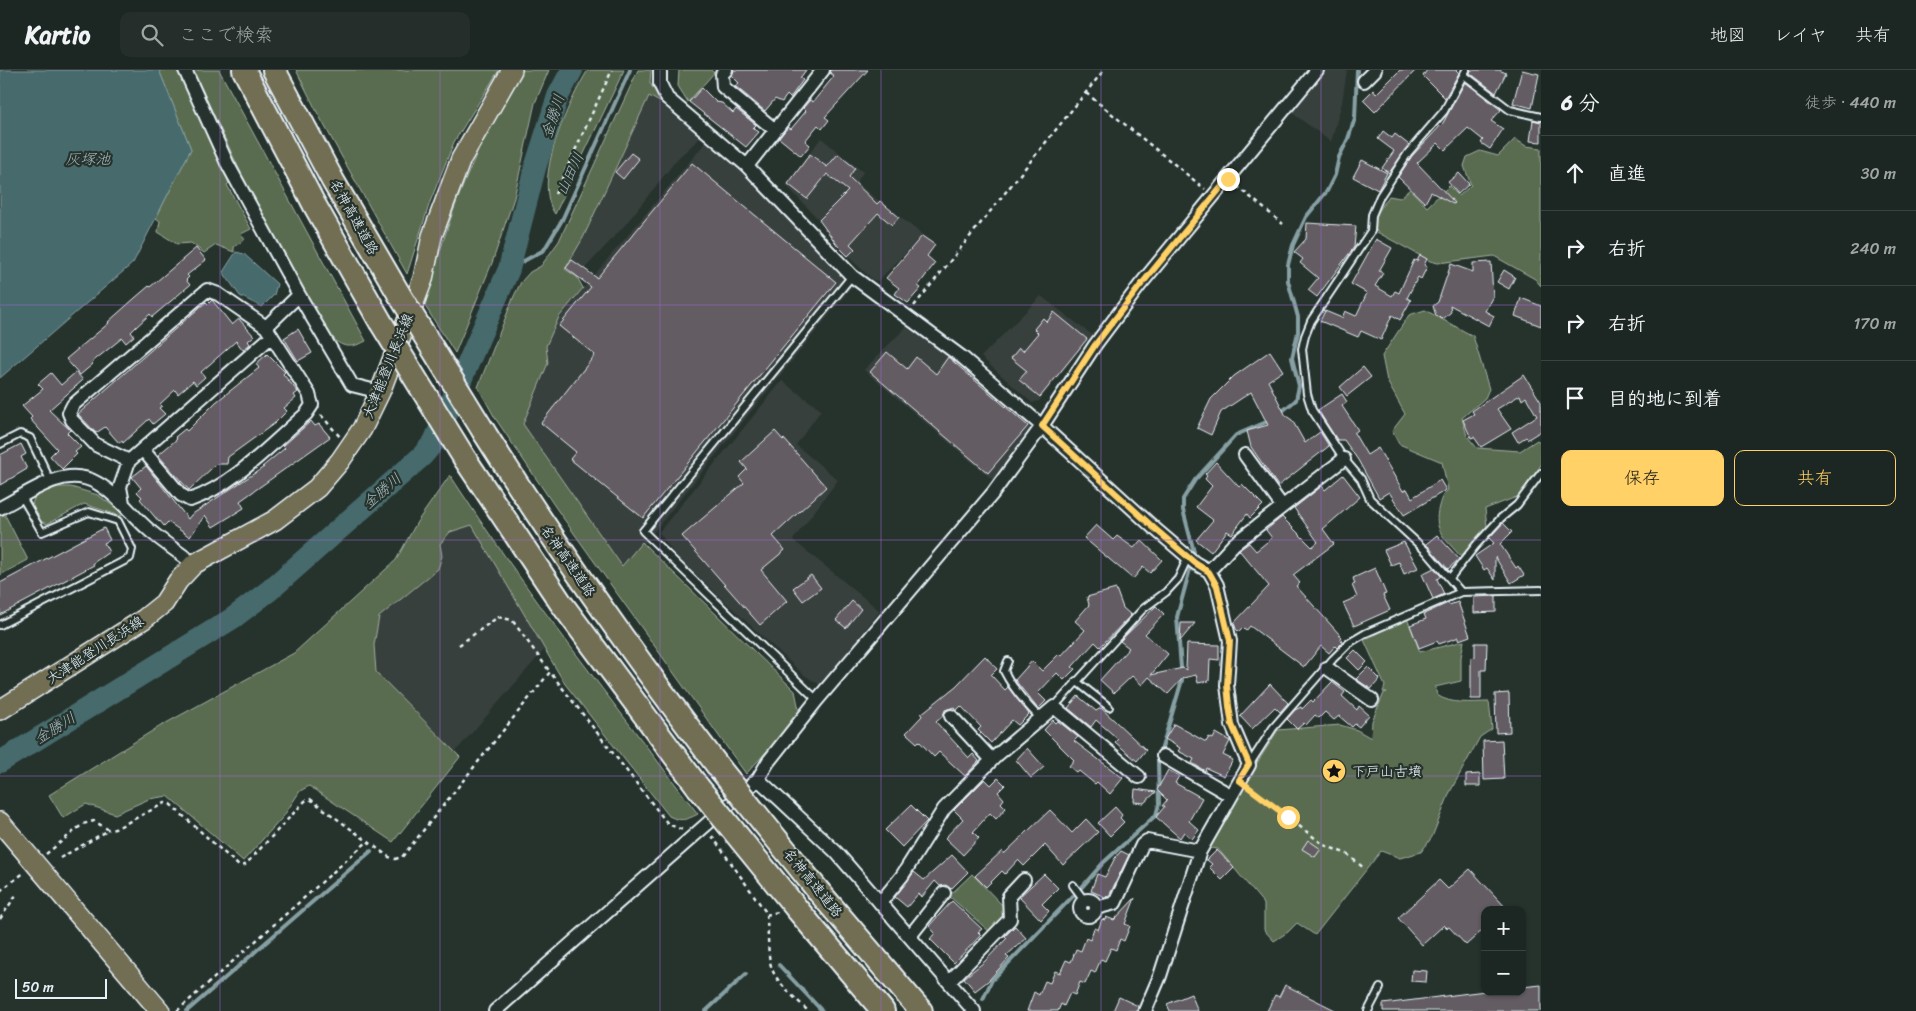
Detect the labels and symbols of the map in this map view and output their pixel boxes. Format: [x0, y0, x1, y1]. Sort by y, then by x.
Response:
water label: 金勝川 [534, 91, 572, 141]
water label: 灰塚池 [65, 146, 111, 172]
water label: 山田川 [549, 148, 591, 200]
route end [1217, 168, 1240, 191]
street label: 名神高速道路 [323, 174, 385, 260]
street label: 大津能登川長浜線 [355, 309, 421, 423]
water label: 金勝川 [356, 466, 408, 516]
street label: 名神高速道路 [534, 519, 602, 603]
street label: 大津能登川長浜線 [41, 609, 149, 691]
water label: 金勝川 [29, 705, 81, 751]
place icon: 下戸山古墳 [1321, 758, 1347, 784]
place label: 下戸山古墳 [1352, 759, 1422, 784]
route start [1277, 806, 1300, 829]
street label: 名神高速道路 [777, 842, 849, 924]
scale bar [15, 976, 108, 999]

